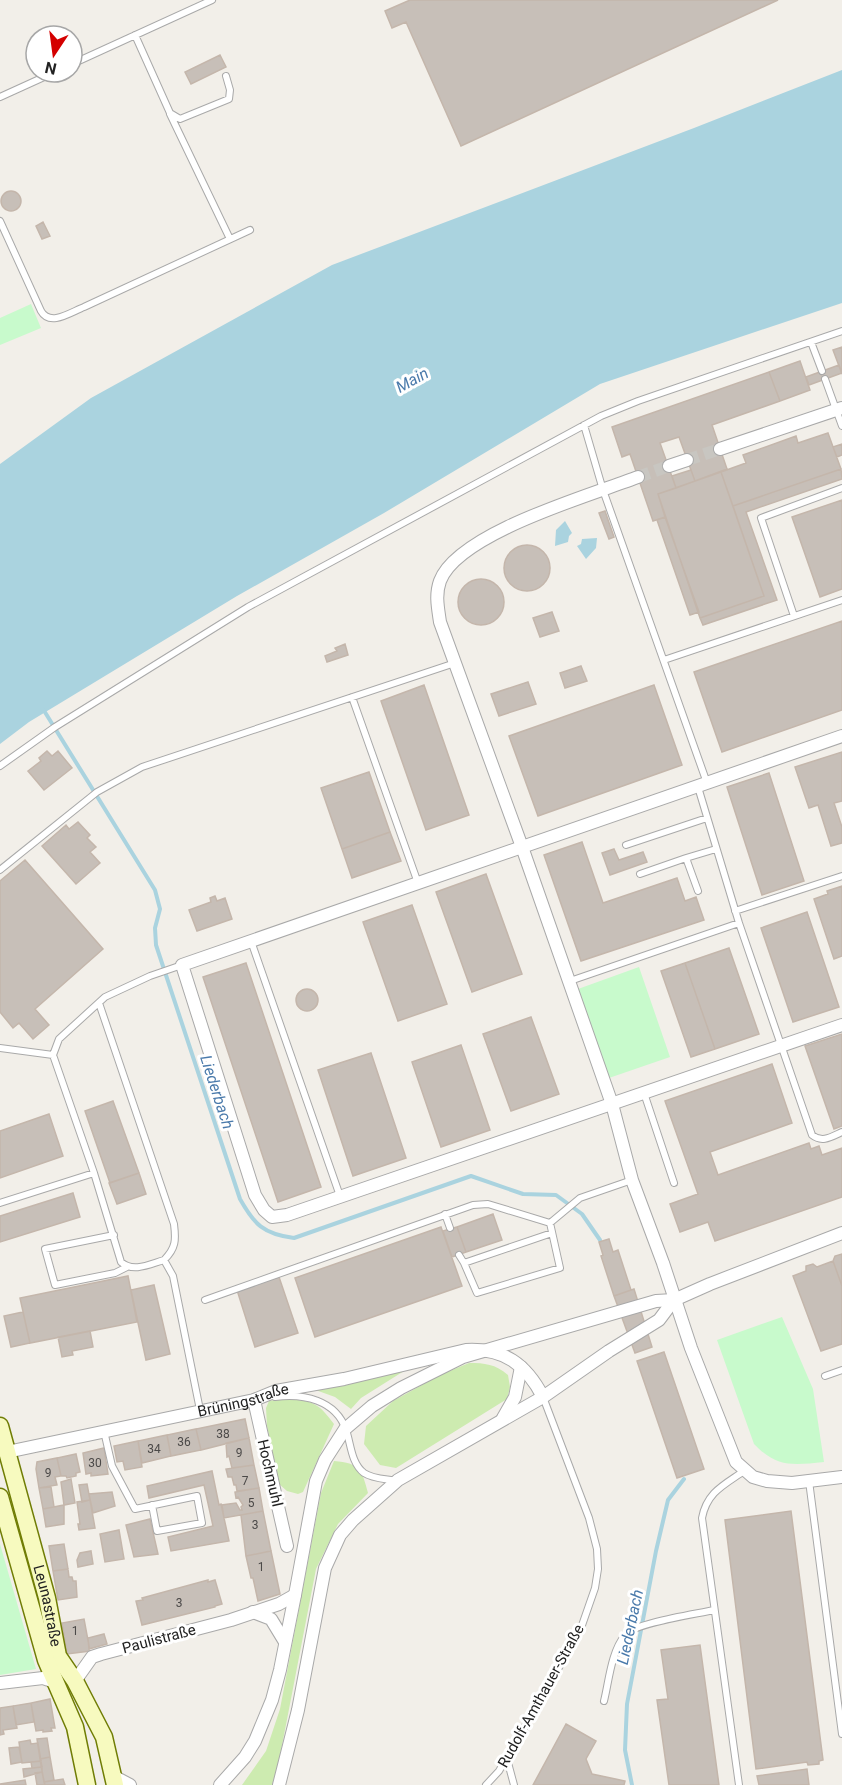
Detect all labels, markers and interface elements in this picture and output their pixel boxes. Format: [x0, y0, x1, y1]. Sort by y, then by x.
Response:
north arrow [24, 24, 84, 84]
text: N [43, 58, 58, 79]
water label: Main [392, 363, 432, 397]
water label: Liederbach [196, 1053, 238, 1131]
street label: Brüningstraße [196, 1380, 290, 1421]
house number: 38 [216, 1427, 230, 1441]
house number: 36 [177, 1435, 191, 1449]
street label: Hochmuhl [254, 1438, 286, 1508]
house number: 34 [147, 1442, 161, 1456]
house number: 9 [236, 1446, 242, 1460]
house number: 30 [88, 1456, 102, 1470]
house number: 9 [45, 1466, 51, 1480]
house number: 7 [242, 1474, 249, 1488]
house number: 5 [248, 1496, 255, 1510]
house number: 3 [252, 1518, 258, 1532]
house number: 1 [258, 1560, 264, 1574]
street label: Leunastraße [29, 1563, 65, 1648]
water label: Liederbach [613, 1588, 647, 1666]
house number: 3 [176, 1596, 182, 1610]
street label: Paulistraße [120, 1621, 198, 1657]
street label: Rudolf-Amthauer-Straße [494, 1621, 588, 1771]
house number: 1 [72, 1624, 78, 1638]

